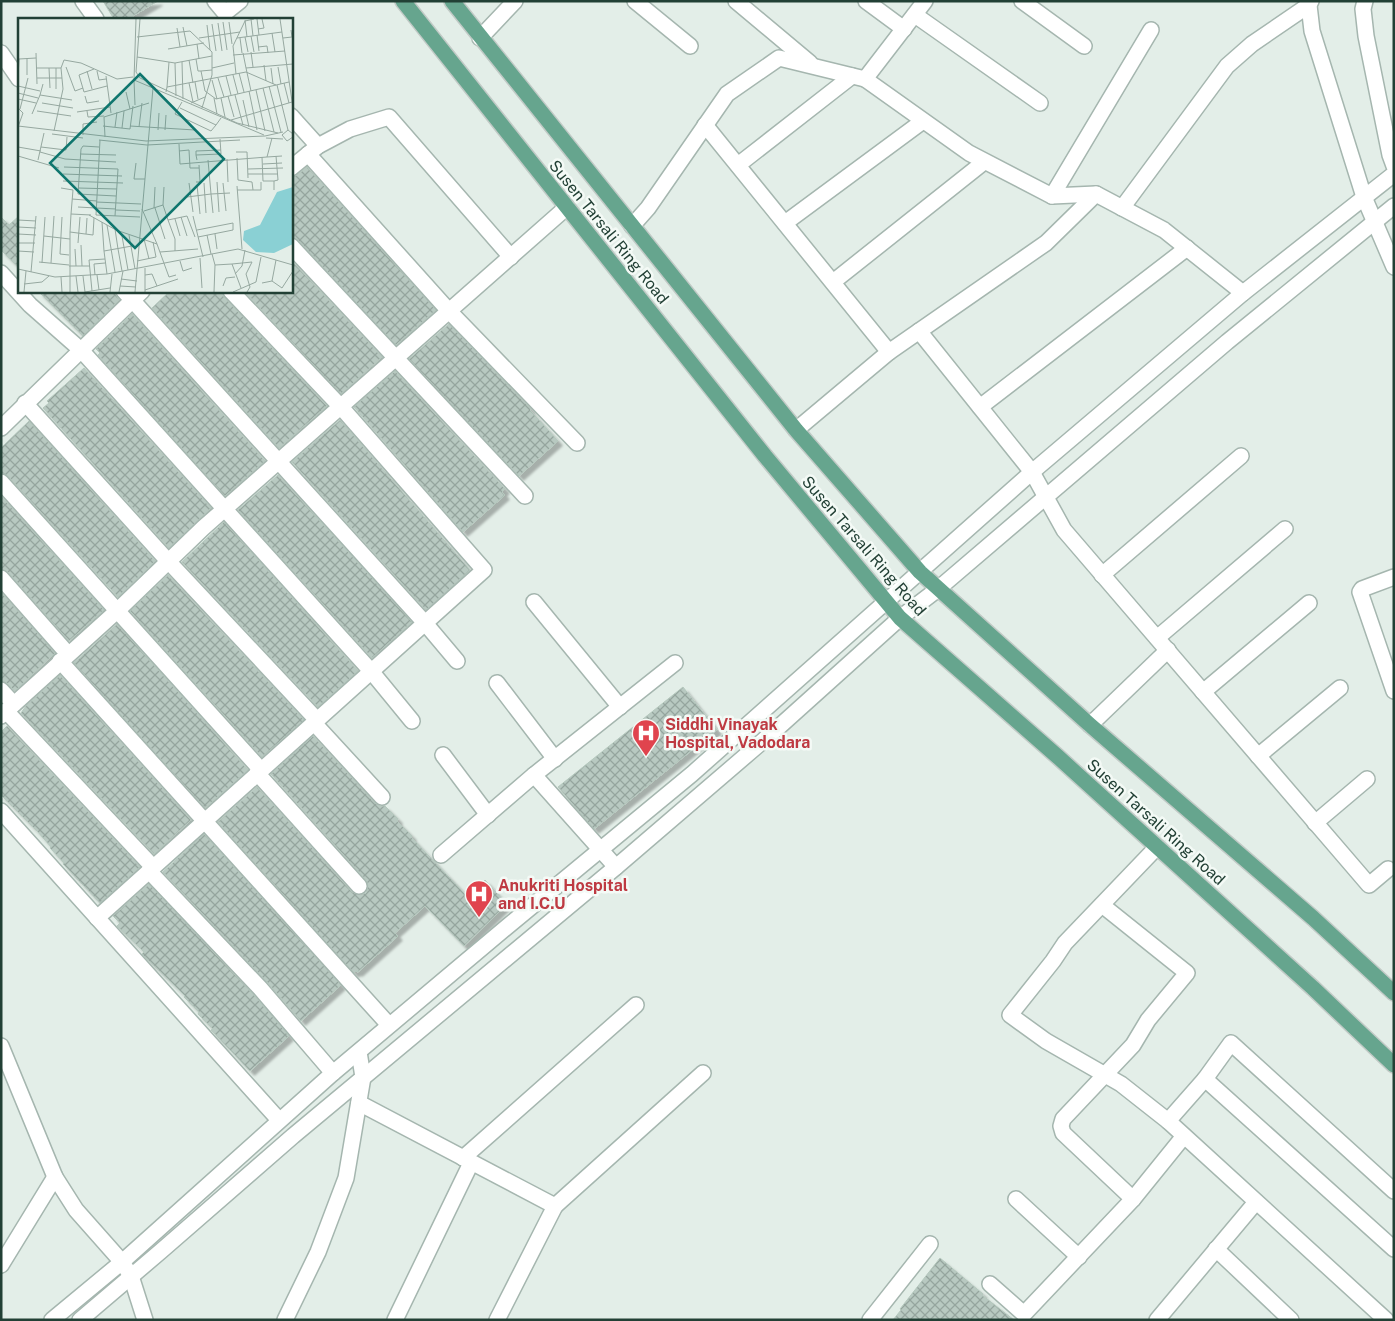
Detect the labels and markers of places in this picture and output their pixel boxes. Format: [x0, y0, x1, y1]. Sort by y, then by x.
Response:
place label: Siddhi Vinayak Hospital, Vadodara [665, 715, 810, 752]
hospital icon: Siddhi Vinayak Hospital, Vadodara [631, 718, 661, 757]
place label: Anukriti Hospital and I.C.U [498, 876, 628, 913]
hospital icon: Anukriti Hospital and I.C.U [464, 879, 494, 918]

